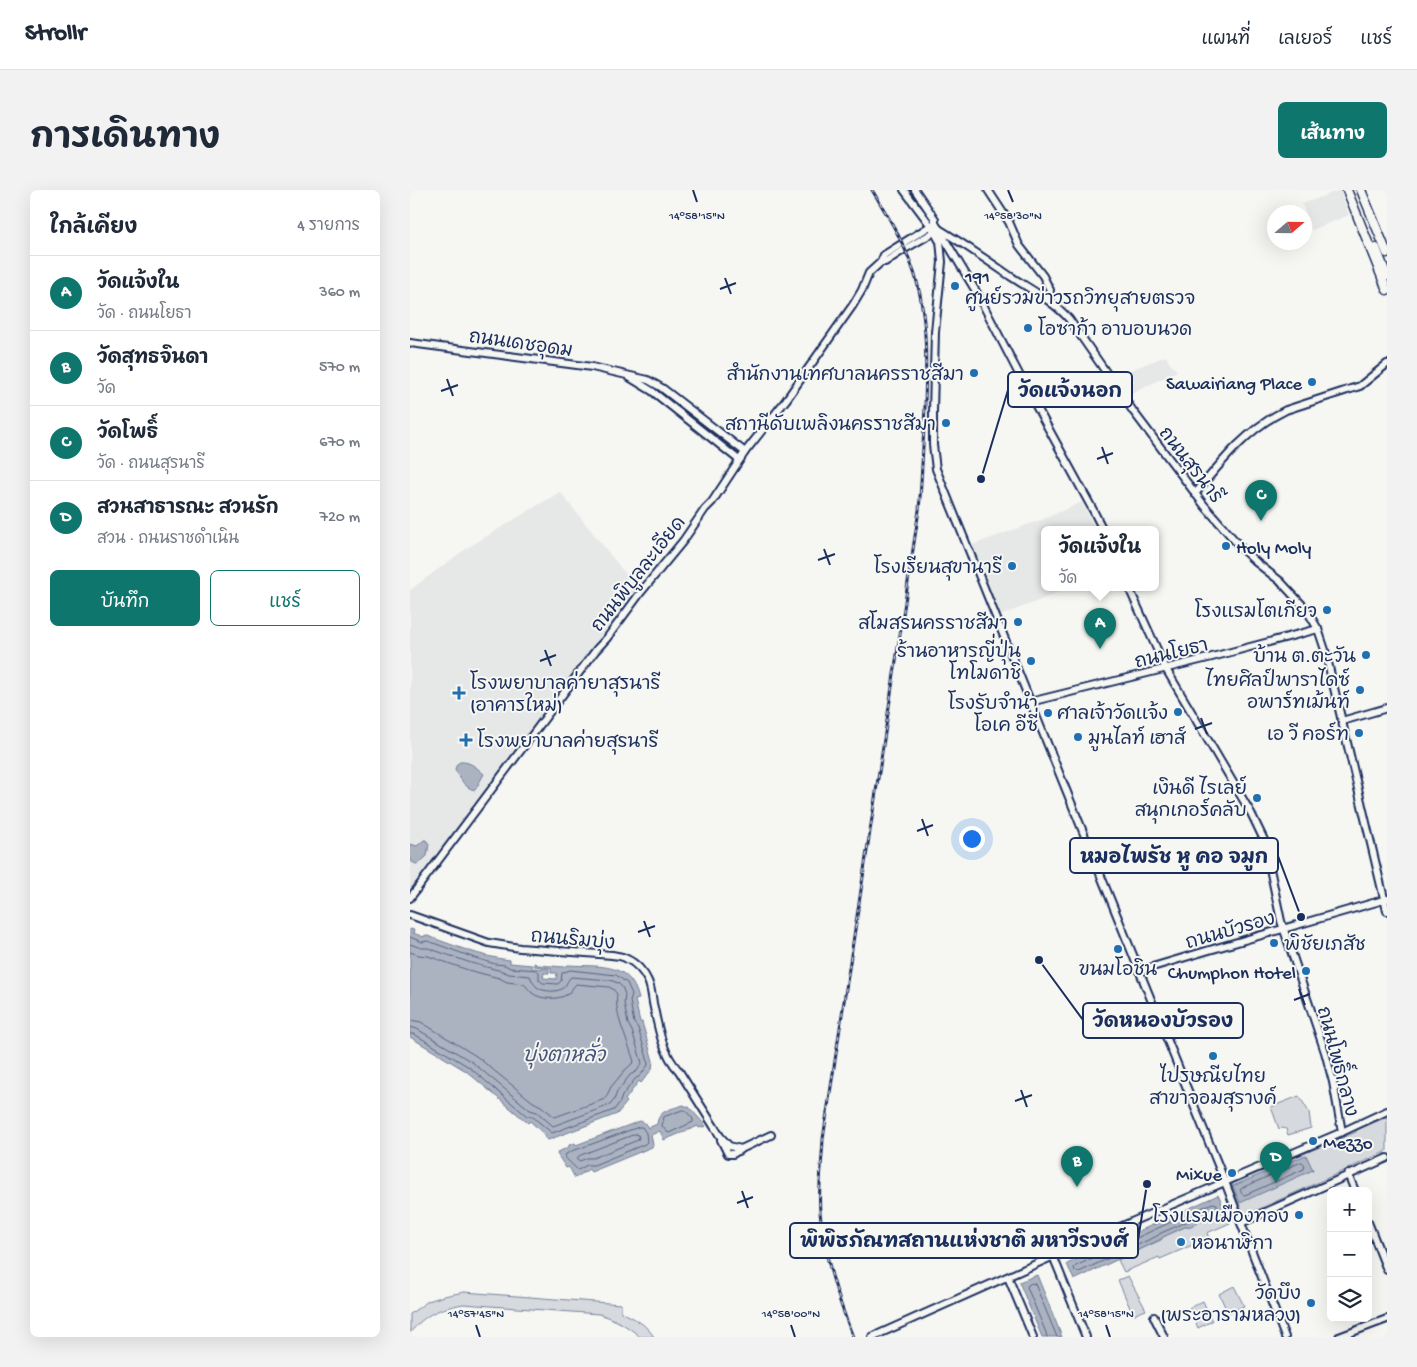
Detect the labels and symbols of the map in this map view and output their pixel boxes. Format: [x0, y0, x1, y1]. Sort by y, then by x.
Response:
north arrow [1267, 205, 1312, 250]
text: 14°58'15"N [668, 210, 725, 224]
text: 14°58'30"N [983, 210, 1042, 224]
place label: 191 ศูนย์รวมข่าวรถวิทยุสายตรวจ [964, 267, 1195, 312]
marker: 191 ศูนย์รวมข่าวรถวิทยุสายตรวจ [949, 280, 961, 292]
place label: โอซาก้า อาบอบนวด [1038, 316, 1192, 343]
marker: โอซาก้า อาบอบนวด [1022, 322, 1034, 334]
street label: ถนนเดชอุดม [467, 327, 574, 364]
place label: สำนักงานเทศบาลนครราชสีมา [726, 362, 964, 388]
marker: สำนักงานเทศบาลนครราชสีมา [968, 367, 980, 379]
callout: วัดแจ้งนอก [1008, 372, 1132, 407]
place label: Sawairiang Place [1166, 374, 1302, 397]
marker: Sawairiang Place [1306, 376, 1318, 388]
text: วัดแจ้งนอก [1018, 377, 1122, 405]
place label: สถานีดับเพลิงนครราชสีมา [725, 412, 936, 438]
marker: สถานีดับเพลิงนครราชสีมา [940, 417, 952, 429]
street label: ถนนสุรนารี [1152, 421, 1229, 509]
pin: C [1245, 480, 1277, 521]
street label: ถนนพิบูลละเอียด [585, 511, 692, 638]
place label: Holy Moly [1236, 538, 1312, 561]
marker: Holy Moly [1220, 540, 1232, 552]
place label: โรงเรียนสุขานารี [874, 554, 1002, 581]
marker: โรงเรียนสุขานารี [1006, 560, 1018, 572]
place label: โรงแรมโตเกียว [1195, 598, 1317, 625]
marker: โรงแรมโตเกียว [1321, 604, 1333, 616]
pin: A [1084, 608, 1116, 649]
place label: สโมสรนครราชสีมา [858, 610, 1008, 637]
marker: สโมสรนครราชสีมา [1012, 616, 1024, 628]
street label: ถนนโยธา [1132, 631, 1211, 676]
place label: ร้านอาหารญี่ปุ่น โทโมดาชิ [897, 633, 1021, 687]
place label: บ้าน ต.ตะวัน [1253, 644, 1356, 670]
marker: บ้าน ต.ตะวัน [1360, 649, 1372, 661]
marker: ร้านอาหารญี่ปุ่น โทโมดาชิ [1025, 655, 1037, 667]
place label: ไทยศิลป์พาราไดซ์ อพาร์ทเม้นท์ [1205, 667, 1350, 716]
place label: โรงพยาบาลค่ายาสุรนารี (อาคารใหม่) [470, 670, 660, 719]
marker: ไทยศิลป์พาราไดซ์ อพาร์ทเม้นท์ [1354, 684, 1366, 696]
marker: โรงพยาบาลค่ายาสุรนารี (อาคารใหม่) [452, 686, 466, 700]
place label: โรงรับจำนำ โอเค อีซี่ [948, 690, 1038, 739]
place label: ศาลเจ้าวัดแจ้ง [1057, 701, 1168, 727]
marker: ศาลเจ้าวัดแจ้ง [1172, 706, 1184, 718]
marker: โรงรับจำนำ โอเค อีซี่ [1042, 707, 1054, 719]
place label: เอ วี คอร์ท [1267, 721, 1349, 748]
place label: มูนไลท์ เฮาส์ [1088, 725, 1187, 752]
marker: เอ วี คอร์ท [1353, 727, 1365, 739]
place label: โรงพยาบาลค่ายสุรนารี [477, 728, 658, 755]
marker: มูนไลท์ เฮาส์ [1072, 731, 1084, 743]
marker: โรงพยาบาลค่ายสุรนารี [459, 733, 473, 747]
place label: เงินดี ไรเลย์ สนุกเกอร์คลับ [1135, 775, 1247, 824]
marker: เงินดี ไรเลย์ สนุกเกอร์คลับ [1251, 792, 1263, 804]
your location [959, 826, 985, 852]
callout: หมอไพรัช หู คอ จมูก [1070, 838, 1278, 873]
text: หมอไพรัช หู คอ จมูก [1080, 843, 1268, 871]
street label: ถนนบัวรอง [1183, 907, 1278, 956]
street label: ถนนริมบุ่ง [530, 923, 616, 957]
place label: พิชัยเภสัช [1284, 933, 1366, 958]
marker: พิชัยเภสัช [1268, 937, 1280, 949]
marker: ขนมโอชิน [1112, 943, 1124, 955]
place label: ขนมโอชิน [1079, 956, 1158, 983]
place label: Chumphon Hotel [1168, 963, 1296, 986]
marker: Chumphon Hotel [1300, 965, 1312, 977]
street label: ถนนโพธิ์กลาง [1310, 1002, 1369, 1120]
callout: วัดหนองบัวรอง [1083, 1003, 1243, 1038]
text: วัดหนองบัวรอง [1093, 1008, 1233, 1035]
water label: บุ่งตาหลั่ว [523, 1037, 607, 1069]
marker: ไปรษณียไทย สาขาจอมสุรางค์ [1207, 1050, 1219, 1062]
place label: ไปรษณียไทย สาขาจอมสุรางค์ [1149, 1063, 1277, 1112]
place label: Mezzo [1323, 1133, 1373, 1156]
marker: Mezzo [1307, 1135, 1319, 1147]
pin: D [1260, 1142, 1292, 1183]
pin: B [1061, 1146, 1093, 1187]
place label: Mixue [1176, 1165, 1222, 1188]
marker: Mixue [1226, 1167, 1238, 1179]
place label: โรงแรมเมืองทอง [1152, 1203, 1289, 1230]
marker: โรงแรมเมืองทอง [1293, 1209, 1305, 1221]
callout: พิพิธภัณฑสถานแห่งชาติ มหาวีรวงศ์ [790, 1223, 1138, 1258]
text: พิพิธภัณฑสถานแห่งชาติ มหาวีรวงศ์ [800, 1227, 1130, 1255]
place label: หอนาฬิกา [1191, 1232, 1273, 1257]
marker: หอนาฬิกา [1175, 1236, 1187, 1248]
place label: วัดบึง (พระอารามหลวง) [1160, 1282, 1301, 1329]
marker: วัดบึง (พระอารามหลวง) [1305, 1297, 1317, 1309]
text: 14°57'45"N [447, 1308, 504, 1322]
text: 14°58'00"N [761, 1308, 820, 1322]
text: 14°58'15"N [1077, 1308, 1134, 1322]

